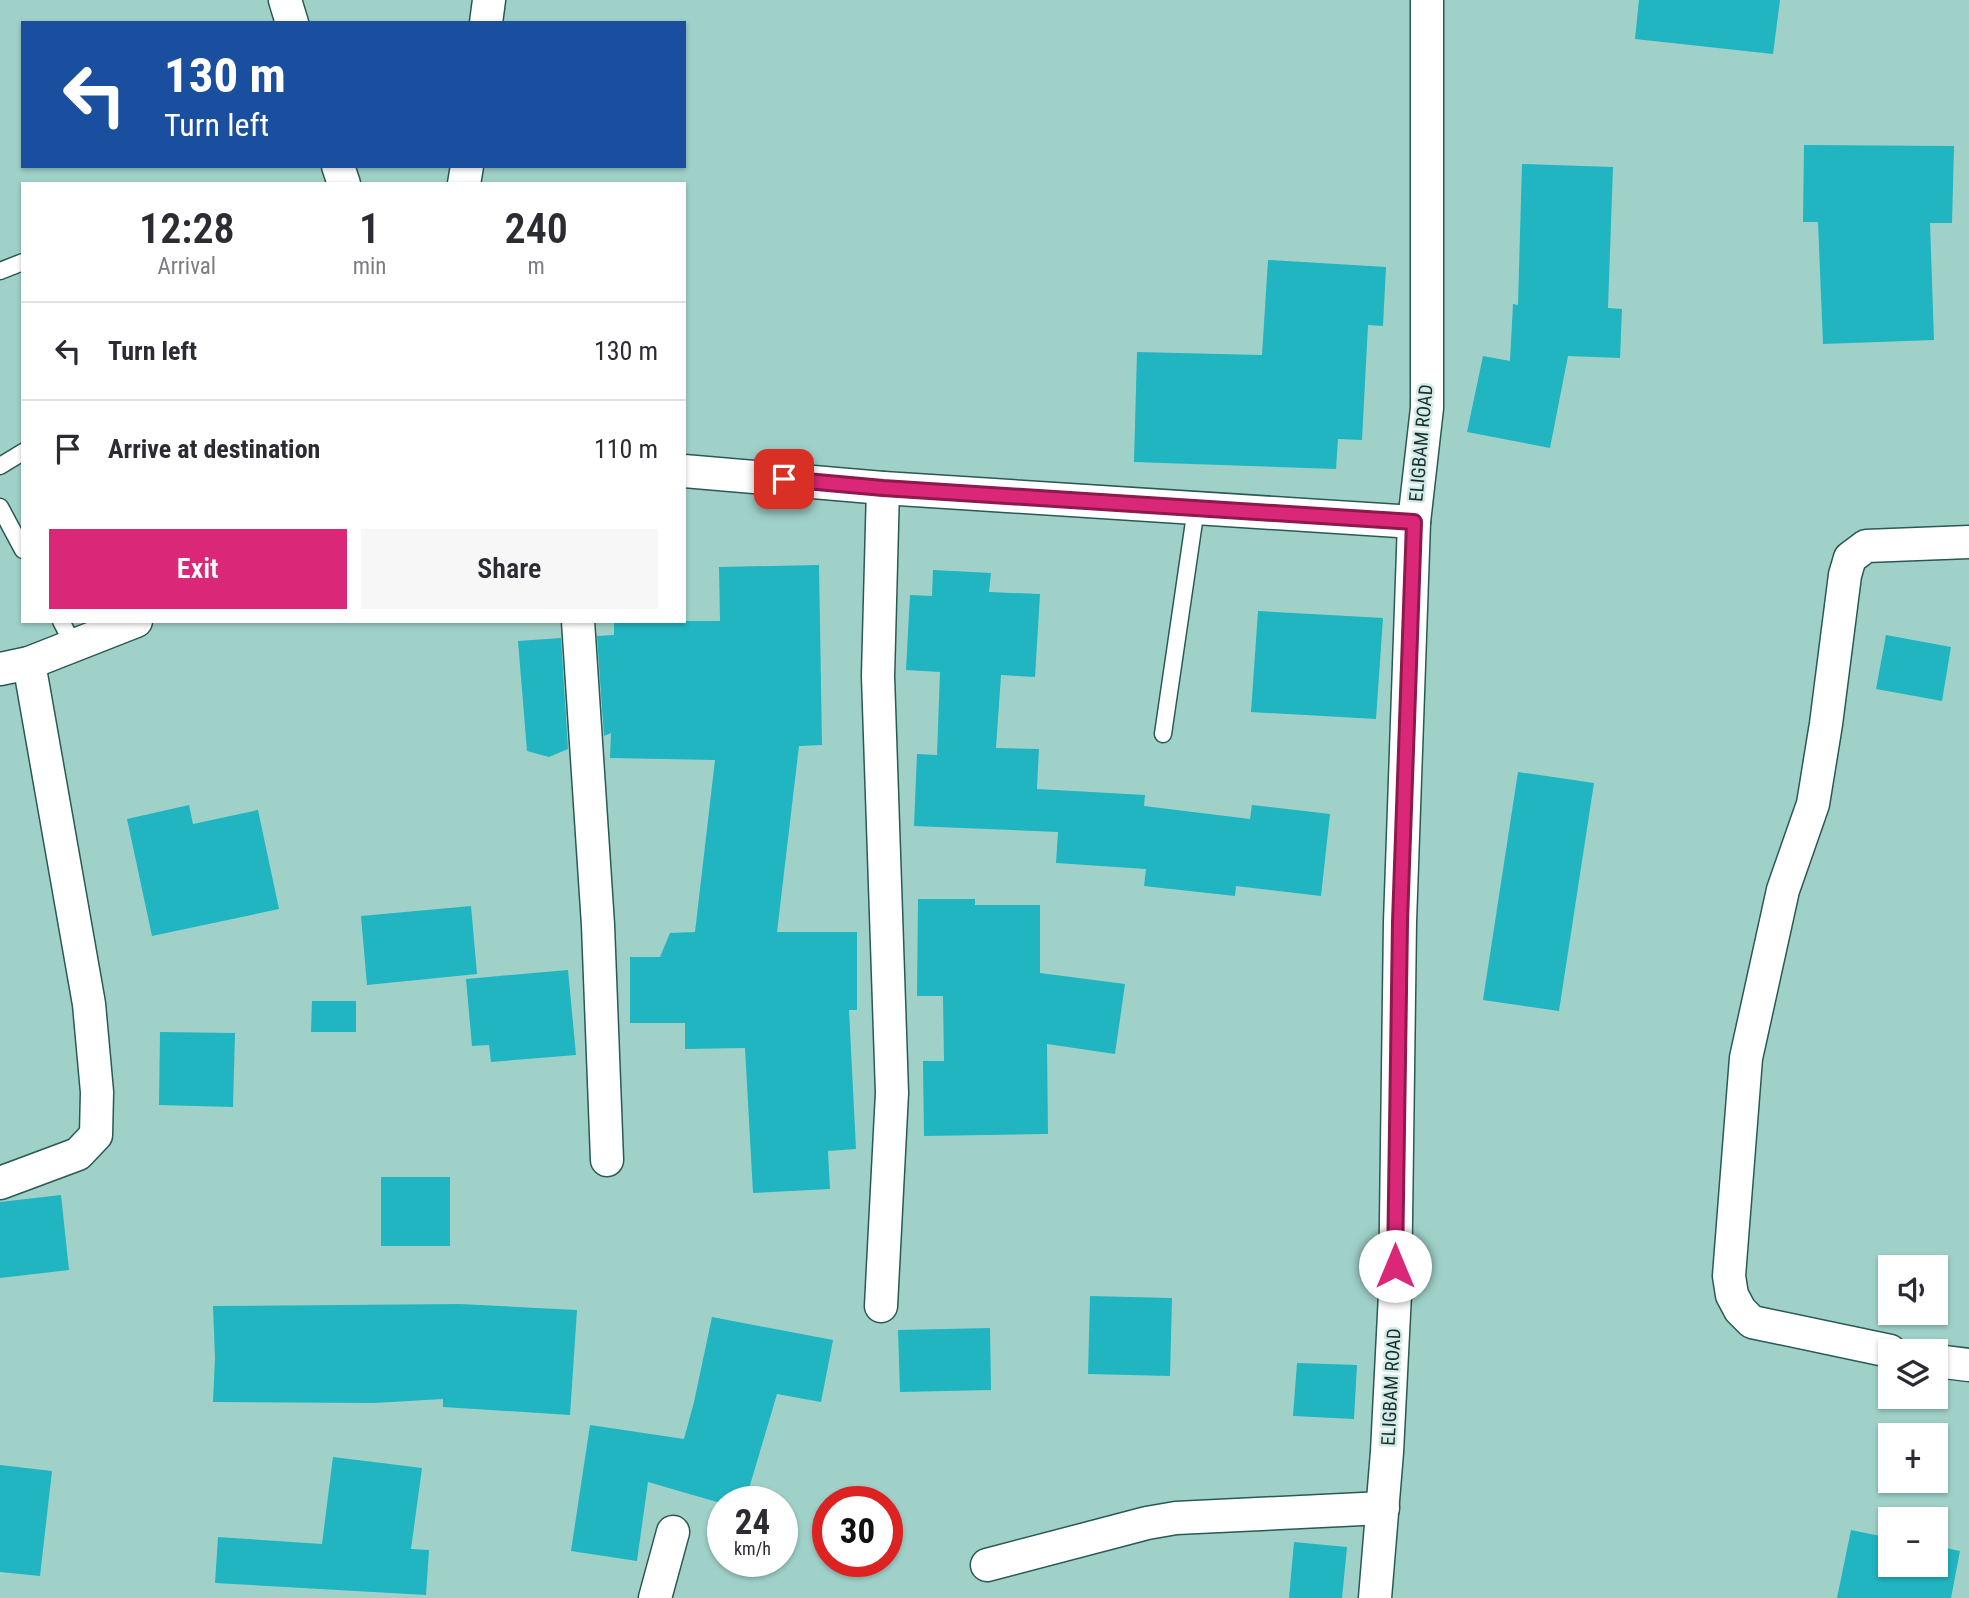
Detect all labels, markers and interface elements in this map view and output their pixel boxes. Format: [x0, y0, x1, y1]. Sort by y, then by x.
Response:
text: 130 m [164, 47, 286, 104]
icon: left [49, 49, 140, 140]
text: Turn left [164, 106, 269, 144]
text: 12:28 [139, 204, 235, 253]
text: 1 [359, 204, 380, 253]
text: 240 [505, 204, 568, 253]
text: Arrival [158, 253, 216, 280]
text: min [353, 253, 386, 280]
text: m [528, 253, 545, 280]
icon: left [49, 332, 87, 370]
text: Turn left [108, 336, 197, 366]
text: 130 m [594, 336, 658, 366]
street label: ELIGBAM ROAD [1404, 383, 1438, 503]
icon: arrive [49, 430, 87, 468]
text: Arrive at destination [108, 434, 320, 464]
text: 110 m [594, 434, 658, 464]
pin [754, 449, 814, 509]
icon: arrive [765, 460, 803, 498]
button: Exit [49, 529, 347, 609]
button: Share [361, 529, 658, 609]
position arrow [1358, 1229, 1432, 1303]
map controls [1878, 1255, 1948, 1577]
button: sound [1878, 1255, 1948, 1325]
street label: ELIGBAM ROAD [1376, 1328, 1406, 1446]
button: layers [1878, 1339, 1948, 1409]
button: + [1878, 1423, 1948, 1493]
speed limit sign: 30 [812, 1486, 903, 1577]
text: 24 [735, 1502, 770, 1543]
button: − [1878, 1507, 1948, 1577]
text: km/h [734, 1538, 771, 1559]

